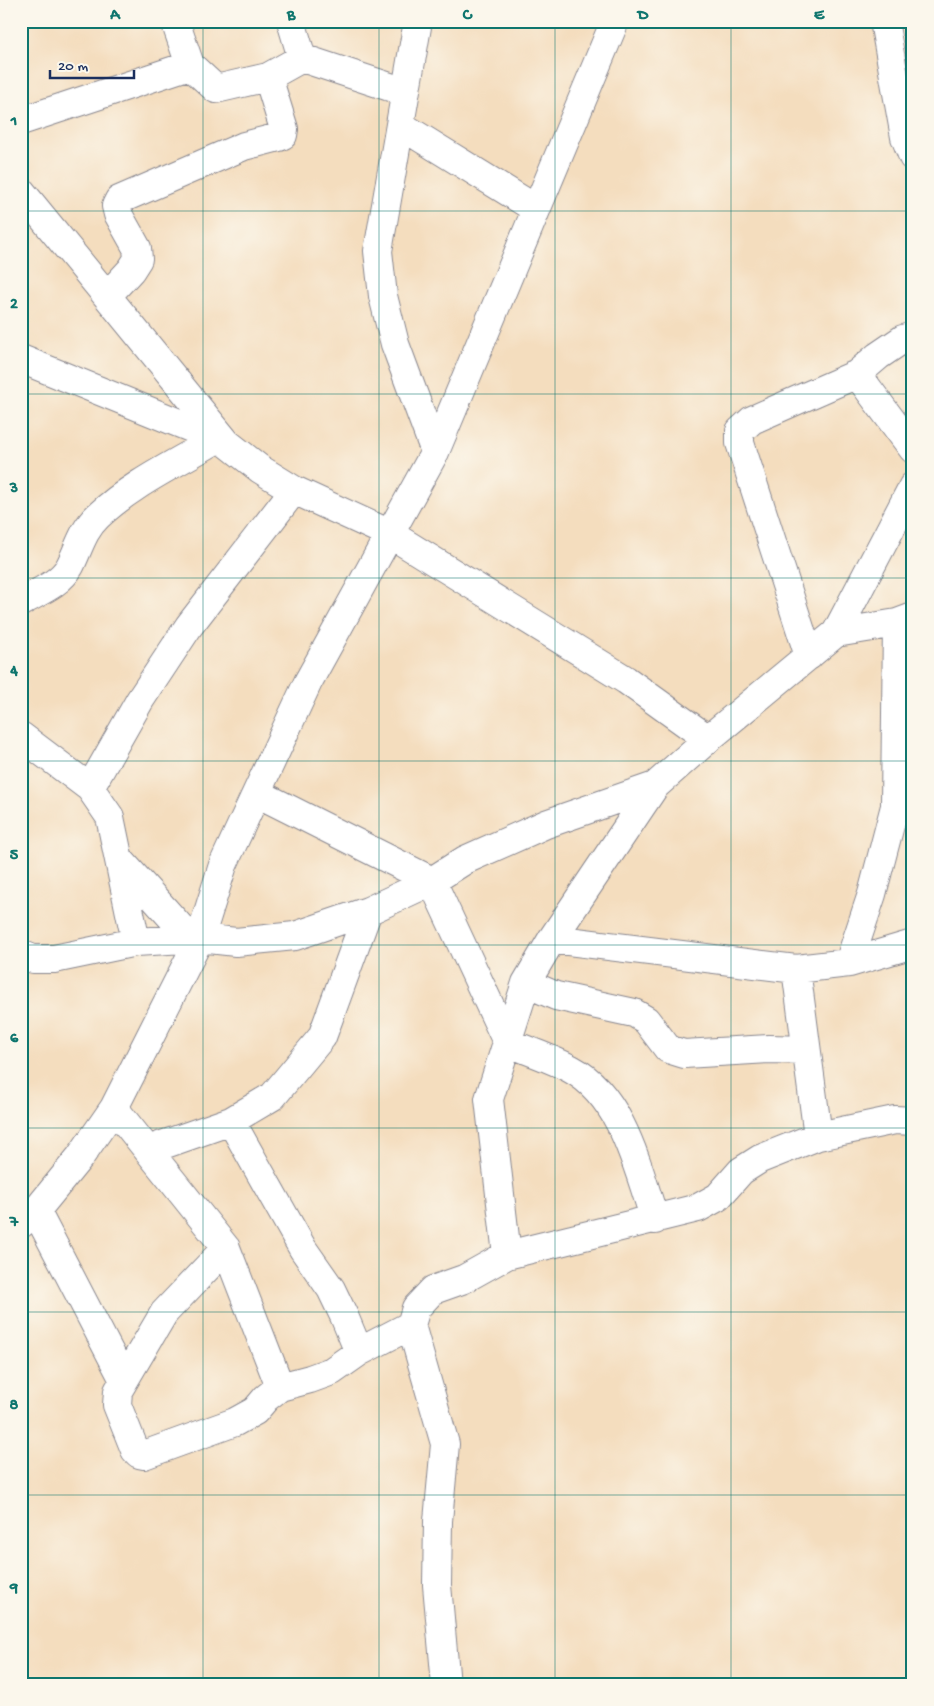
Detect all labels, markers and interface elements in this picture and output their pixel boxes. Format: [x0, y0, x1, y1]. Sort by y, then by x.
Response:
text: A [109, 7, 121, 26]
text: B [286, 7, 296, 26]
text: C [462, 7, 473, 26]
text: D [636, 7, 649, 26]
text: E [814, 7, 825, 26]
scale bar [50, 48, 134, 80]
text: 20 m [58, 58, 88, 76]
text: 1 [10, 113, 17, 132]
text: 2 [10, 296, 18, 315]
text: 3 [9, 480, 18, 499]
text: 4 [9, 663, 18, 682]
text: 5 [10, 847, 19, 866]
text: 6 [10, 1030, 19, 1049]
text: 7 [9, 1214, 19, 1233]
text: 8 [10, 1397, 19, 1416]
text: 9 [9, 1580, 18, 1599]

